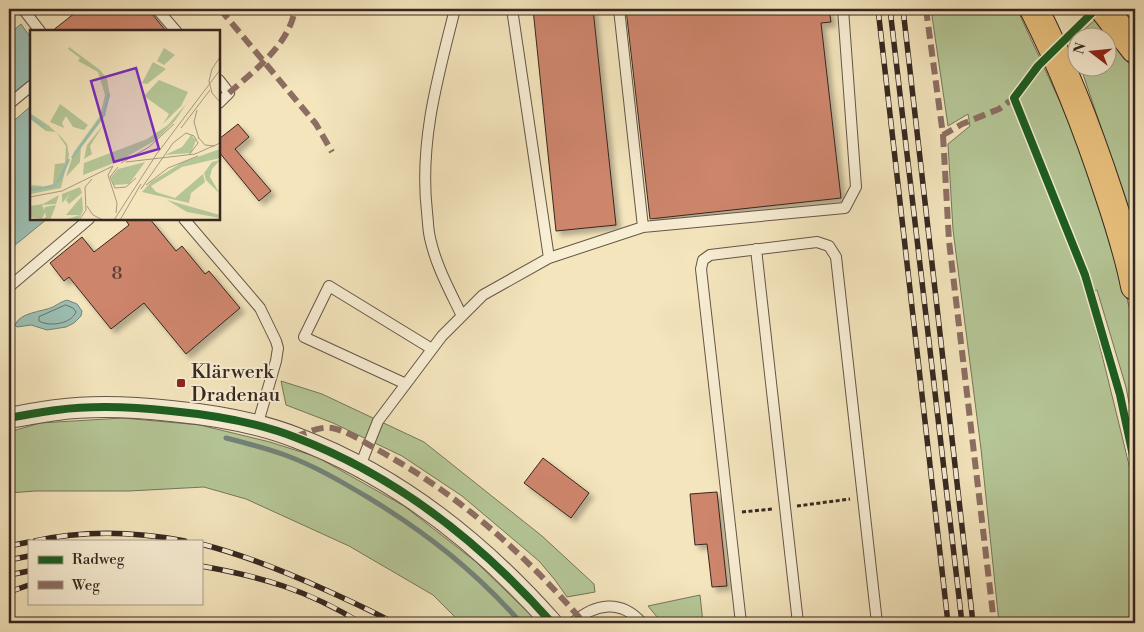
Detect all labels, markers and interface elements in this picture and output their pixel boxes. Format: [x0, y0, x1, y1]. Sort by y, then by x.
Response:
north arrow [1066, 28, 1116, 78]
inset map [30, 30, 220, 220]
text: N [1070, 41, 1091, 56]
house number: 8 [111, 262, 123, 285]
place label: Klärwerk Dradenau [191, 360, 281, 408]
marker: Klärwerk Dradenau [175, 377, 187, 389]
legend [28, 540, 202, 604]
text: Radweg [72, 550, 125, 569]
text: Weg [71, 576, 100, 595]

